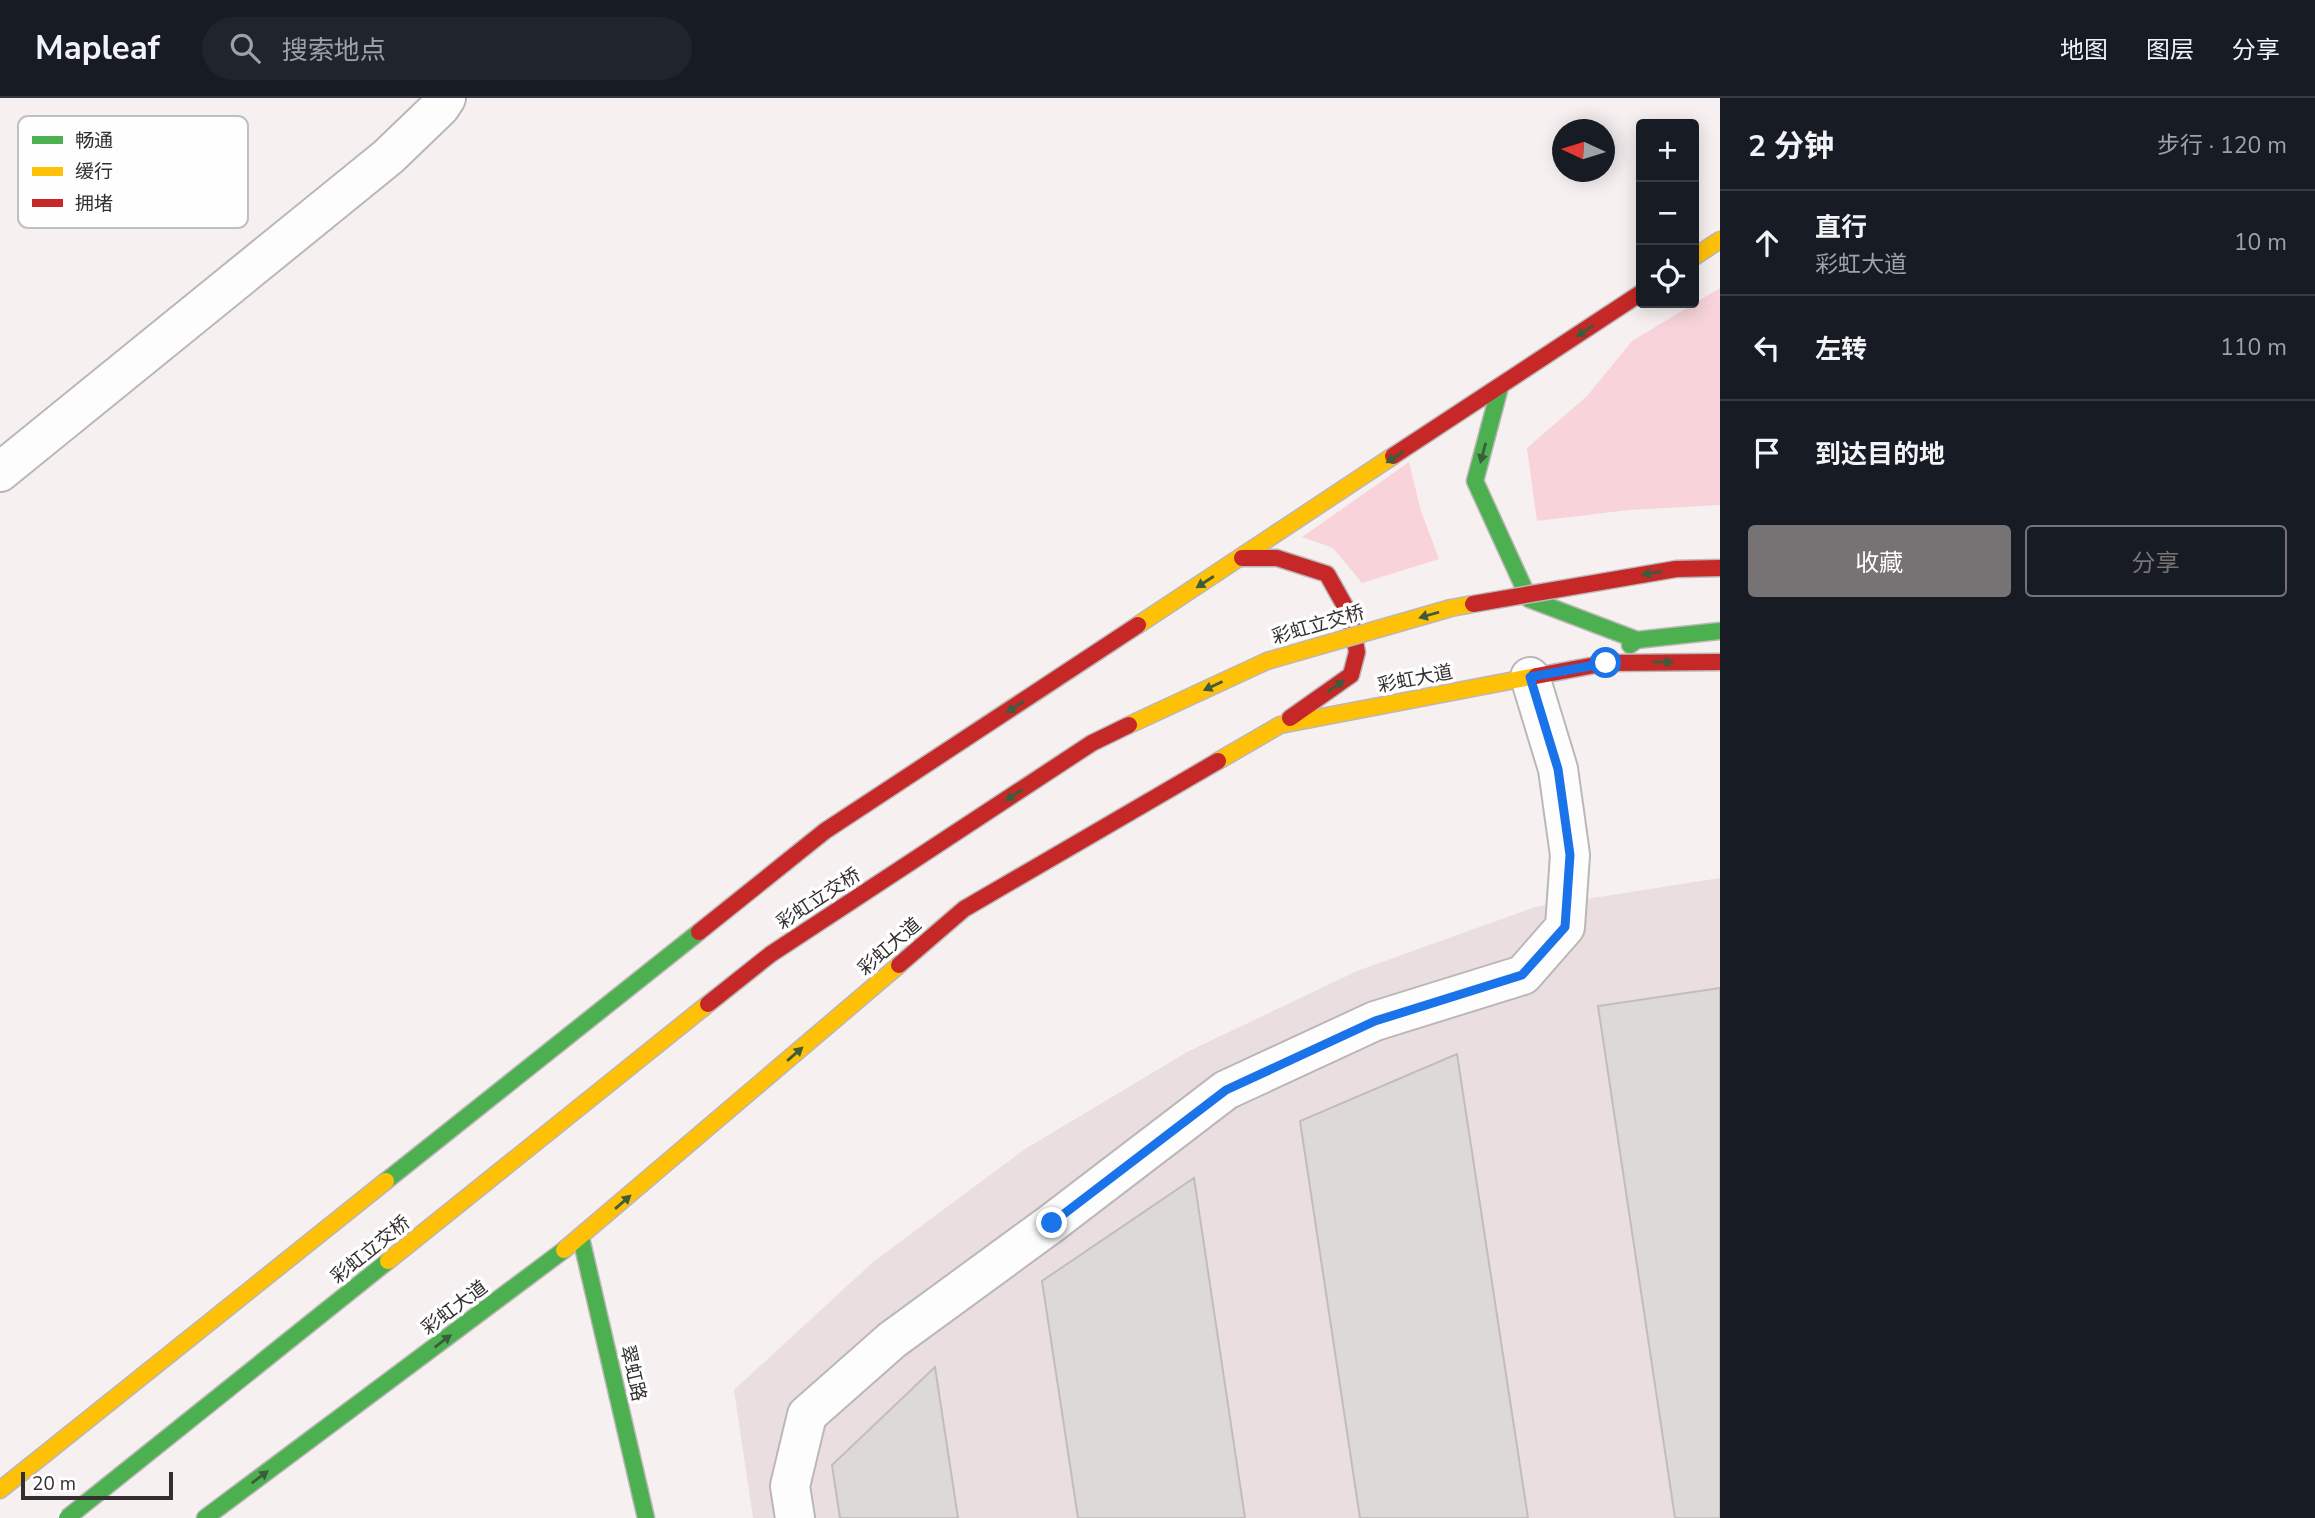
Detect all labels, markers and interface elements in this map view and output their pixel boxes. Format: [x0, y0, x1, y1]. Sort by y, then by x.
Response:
search box [202, 17, 692, 80]
text: Mapleaf [35, 26, 160, 71]
icon: search [226, 29, 264, 67]
text: 搜索地点 [282, 33, 386, 68]
text: 地图 [2060, 34, 2108, 66]
text: 图层 [2146, 34, 2194, 66]
text: 分享 [2232, 34, 2280, 66]
legend [18, 116, 248, 228]
north arrow [1552, 119, 1615, 182]
map controls [1636, 119, 1699, 308]
button: + [1636, 119, 1699, 182]
text: 2 分钟 [1748, 126, 1834, 167]
text: 畅通 [75, 128, 113, 154]
text: 步行 · 120 m [2157, 130, 2287, 161]
text: 缓行 [75, 159, 113, 185]
button: − [1636, 182, 1699, 245]
text: 拥堵 [75, 191, 113, 217]
text: 直行 [1815, 210, 1867, 245]
icon: ahead [1748, 224, 1786, 262]
text: 10 m [2234, 227, 2287, 258]
button: locate [1636, 245, 1699, 308]
text: 彩虹大道 [1815, 249, 1907, 280]
one-way arrow [1575, 324, 1594, 337]
icon: left [1748, 329, 1786, 367]
text: 左转 [1815, 332, 1867, 367]
text: 110 m [2220, 332, 2287, 363]
icon: arrive [1748, 434, 1786, 472]
text: 到达目的地 [1815, 437, 1945, 472]
one-way arrow [1477, 442, 1488, 464]
one-way arrow [1385, 450, 1405, 463]
button: 收藏 [1748, 525, 2011, 597]
button: 分享 [2025, 525, 2287, 597]
one-way arrow [1641, 568, 1663, 579]
one-way arrow [1195, 575, 1215, 588]
street label: 彩虹立交桥 [1269, 599, 1368, 651]
one-way arrow [1418, 610, 1439, 620]
route start [1590, 647, 1621, 678]
one-way arrow [1652, 657, 1674, 668]
street label: 彩虹大道 [1375, 659, 1455, 699]
one-way arrow [1327, 679, 1345, 693]
one-way arrow [1203, 680, 1223, 692]
one-way arrow [1005, 700, 1025, 713]
one-way arrow [1004, 788, 1024, 801]
street label: 彩虹立交桥 [772, 862, 865, 936]
street label: 彩虹大道 [852, 912, 927, 982]
one-way arrow [786, 1046, 804, 1062]
one-way arrow [614, 1195, 631, 1210]
route end [1036, 1207, 1067, 1238]
street label: 彩虹立交桥 [326, 1210, 416, 1290]
street label: 彩虹大道 [416, 1275, 493, 1341]
one-way arrow [433, 1334, 451, 1349]
street label: 翠虹路 [614, 1343, 652, 1404]
scale bar [21, 1469, 173, 1501]
text: 20 m [32, 1471, 76, 1497]
one-way arrow [251, 1471, 269, 1485]

